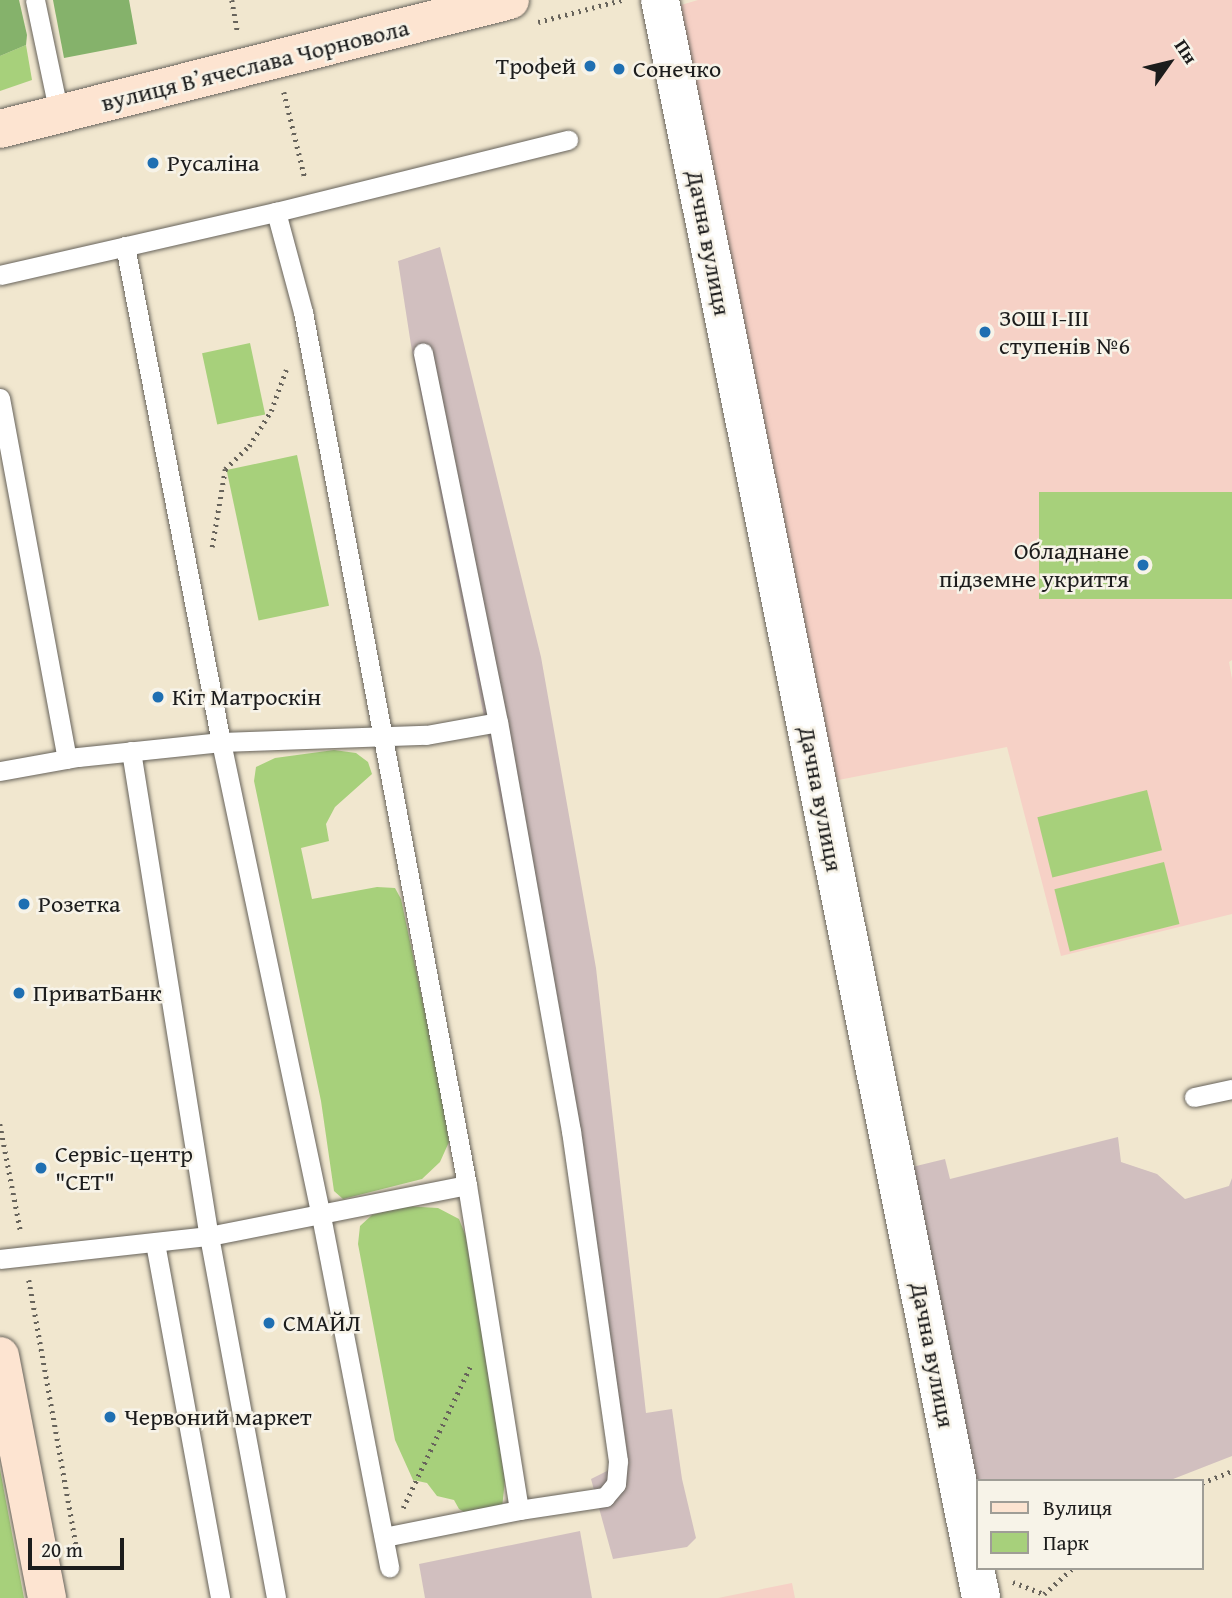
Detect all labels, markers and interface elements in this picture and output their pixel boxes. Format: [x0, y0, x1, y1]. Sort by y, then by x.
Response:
street label: вулиця Вʼячеслава Чорновола [98, 13, 412, 117]
north arrow [1134, 28, 1204, 98]
text: Пн [1168, 33, 1205, 69]
place label: Трофей [496, 52, 576, 80]
place label: Сонечко [633, 55, 721, 83]
marker: Трофей [582, 58, 598, 74]
marker: Сонечко [611, 61, 627, 77]
place label: Русаліна [167, 149, 259, 177]
marker: Русаліна [145, 155, 161, 171]
street label: Дачна вулиця [681, 168, 737, 318]
place label: ЗОШ І-ІІІ ступенів №6 [999, 304, 1130, 360]
marker: ЗОШ І-ІІІ ступенів №6 [977, 324, 993, 340]
place label: Обладнане підземне укриття [939, 537, 1129, 593]
marker: Обладнане підземне укриття [1135, 557, 1151, 573]
place label: Кіт Матроскін [172, 683, 321, 711]
marker: Кіт Матроскін [150, 689, 166, 705]
street label: Дачна вулиця [793, 724, 849, 874]
place label: Розетка [38, 890, 120, 918]
marker: Розетка [16, 896, 32, 912]
place label: ПриватБанк [33, 979, 162, 1007]
marker: ПриватБанк [11, 985, 27, 1001]
place label: Сервіс-центр "СЕТ" [55, 1140, 193, 1196]
marker: Сервіс-центр "СЕТ" [33, 1160, 49, 1176]
street label: Дачна вулиця [905, 1280, 961, 1430]
place label: СМАЙЛ [283, 1309, 361, 1337]
marker: СМАЙЛ [261, 1315, 277, 1331]
place label: Червоний маркет [124, 1403, 312, 1431]
marker: Червоний маркет [102, 1409, 118, 1425]
legend [976, 1479, 1204, 1570]
text: Вулиця [1043, 1492, 1112, 1523]
scale bar [32, 1524, 128, 1568]
text: Парк [1043, 1527, 1089, 1558]
text: 20 m [41, 1534, 83, 1565]

